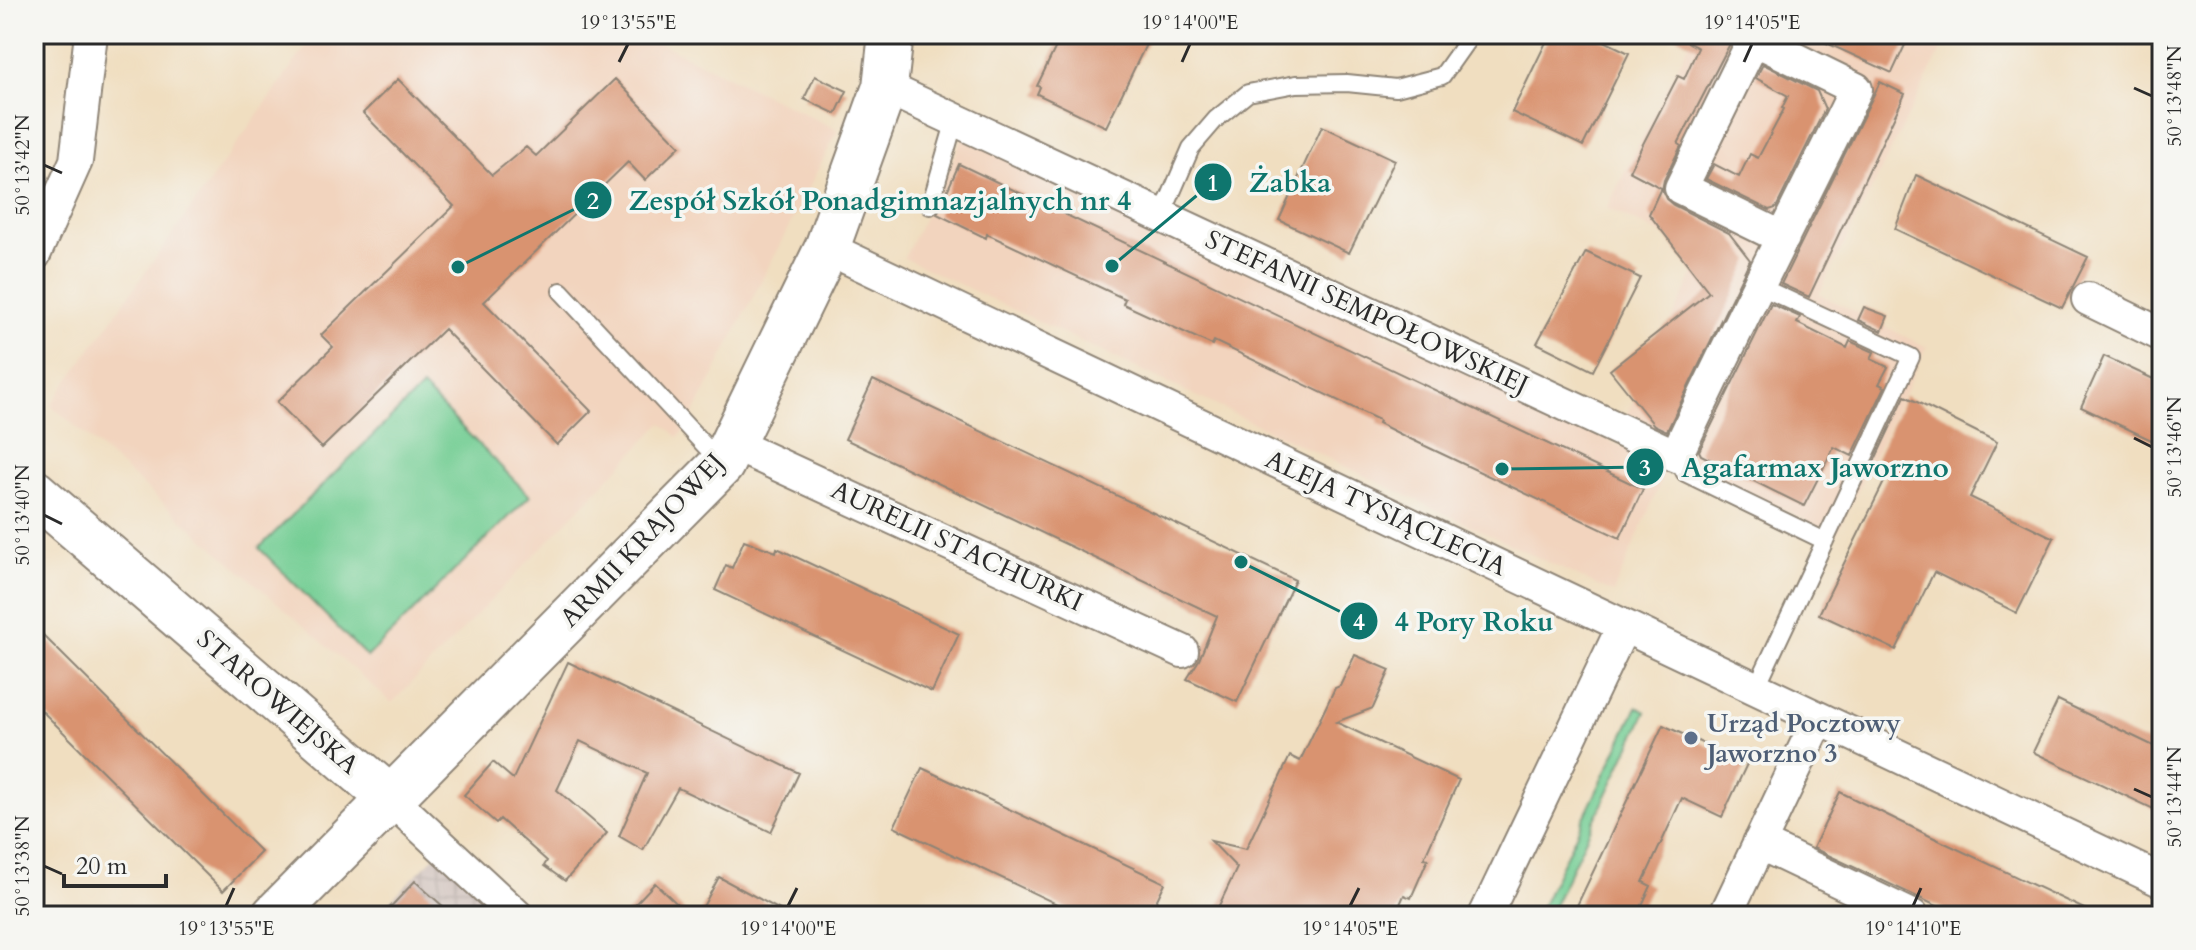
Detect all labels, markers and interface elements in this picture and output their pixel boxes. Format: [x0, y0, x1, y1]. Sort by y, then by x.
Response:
text: 19°13'55"E [580, 9, 676, 36]
text: 19°14'00"E [1142, 9, 1238, 36]
text: 19°14'05"E [1704, 9, 1800, 36]
text: 50°13'48"N [2161, 45, 2188, 147]
text: 50°13'42"N [9, 114, 36, 216]
callout: Żabka [1193, 156, 1347, 208]
text: Żabka [1249, 164, 1331, 202]
text: 1 [1207, 167, 1219, 200]
callout: Zespół Szkół Ponadgimnazjalnych nr 4 [573, 174, 1148, 226]
text: Zespół Szkół Ponadgimnazjalnych nr 4 [629, 182, 1131, 220]
text: 2 [587, 185, 599, 218]
street label: STEFANII SEMPOŁOWSKIEJ [1200, 222, 1534, 402]
text: 50°13'46"N [2161, 396, 2188, 498]
callout: Agafarmax Jaworzno [1625, 441, 1965, 493]
street label: ALEJA TYSIĄCLECIA [1260, 442, 1513, 585]
street label: ARMII KRAJOWEJ [552, 445, 732, 635]
text: Agafarmax Jaworzno [1681, 449, 1949, 487]
text: 3 [1639, 452, 1651, 485]
text: 50°13'40"N [9, 464, 36, 566]
street label: AURELII STACHURKI [825, 472, 1089, 620]
callout: 4 Pory Roku [1339, 595, 1570, 647]
text: 4 Pory Roku [1394, 603, 1554, 641]
text: 4 [1353, 606, 1365, 639]
street label: STAROWIEJSKA [189, 622, 367, 783]
place label: Urząd Pocztowy Jaworzno 3 [1703, 706, 1901, 771]
marker: Urząd Pocztowy Jaworzno 3 [1682, 729, 1700, 747]
text: 50°13'44"N [2161, 746, 2188, 848]
text: 50°13'38"N [9, 815, 36, 917]
scale bar [64, 838, 166, 888]
text: 20 m [76, 850, 128, 883]
text: 19°13'55"E [178, 915, 274, 942]
text: 19°14'00"E [740, 915, 836, 942]
text: 19°14'05"E [1302, 915, 1398, 942]
text: 19°14'10"E [1865, 915, 1961, 942]

